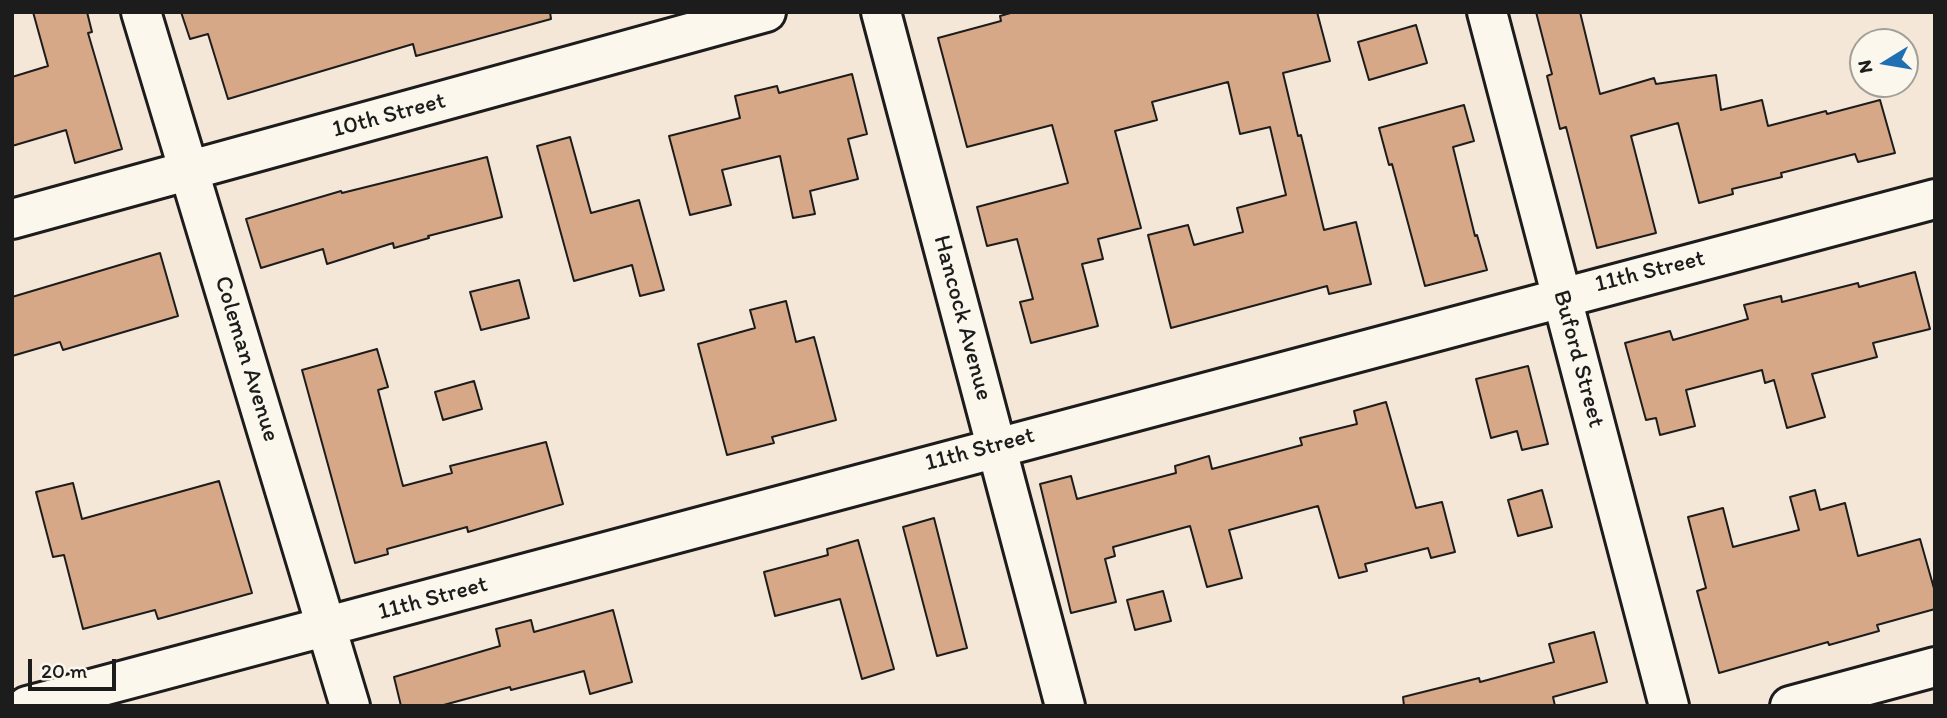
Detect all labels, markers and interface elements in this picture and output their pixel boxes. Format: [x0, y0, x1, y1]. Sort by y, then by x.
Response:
north arrow [1849, 28, 1919, 98]
text: N [1852, 58, 1877, 75]
street label: 10th Street [329, 87, 449, 145]
street label: Hancock Avenue [926, 232, 998, 404]
street label: 11th Street [1592, 244, 1708, 300]
street label: Coleman Avenue [207, 273, 285, 445]
street label: Buford Street [1546, 287, 1610, 431]
street label: 11th Street [922, 422, 1038, 478]
street label: 11th Street [375, 571, 491, 627]
scale bar [32, 644, 119, 688]
text: 20 m [41, 658, 87, 683]

